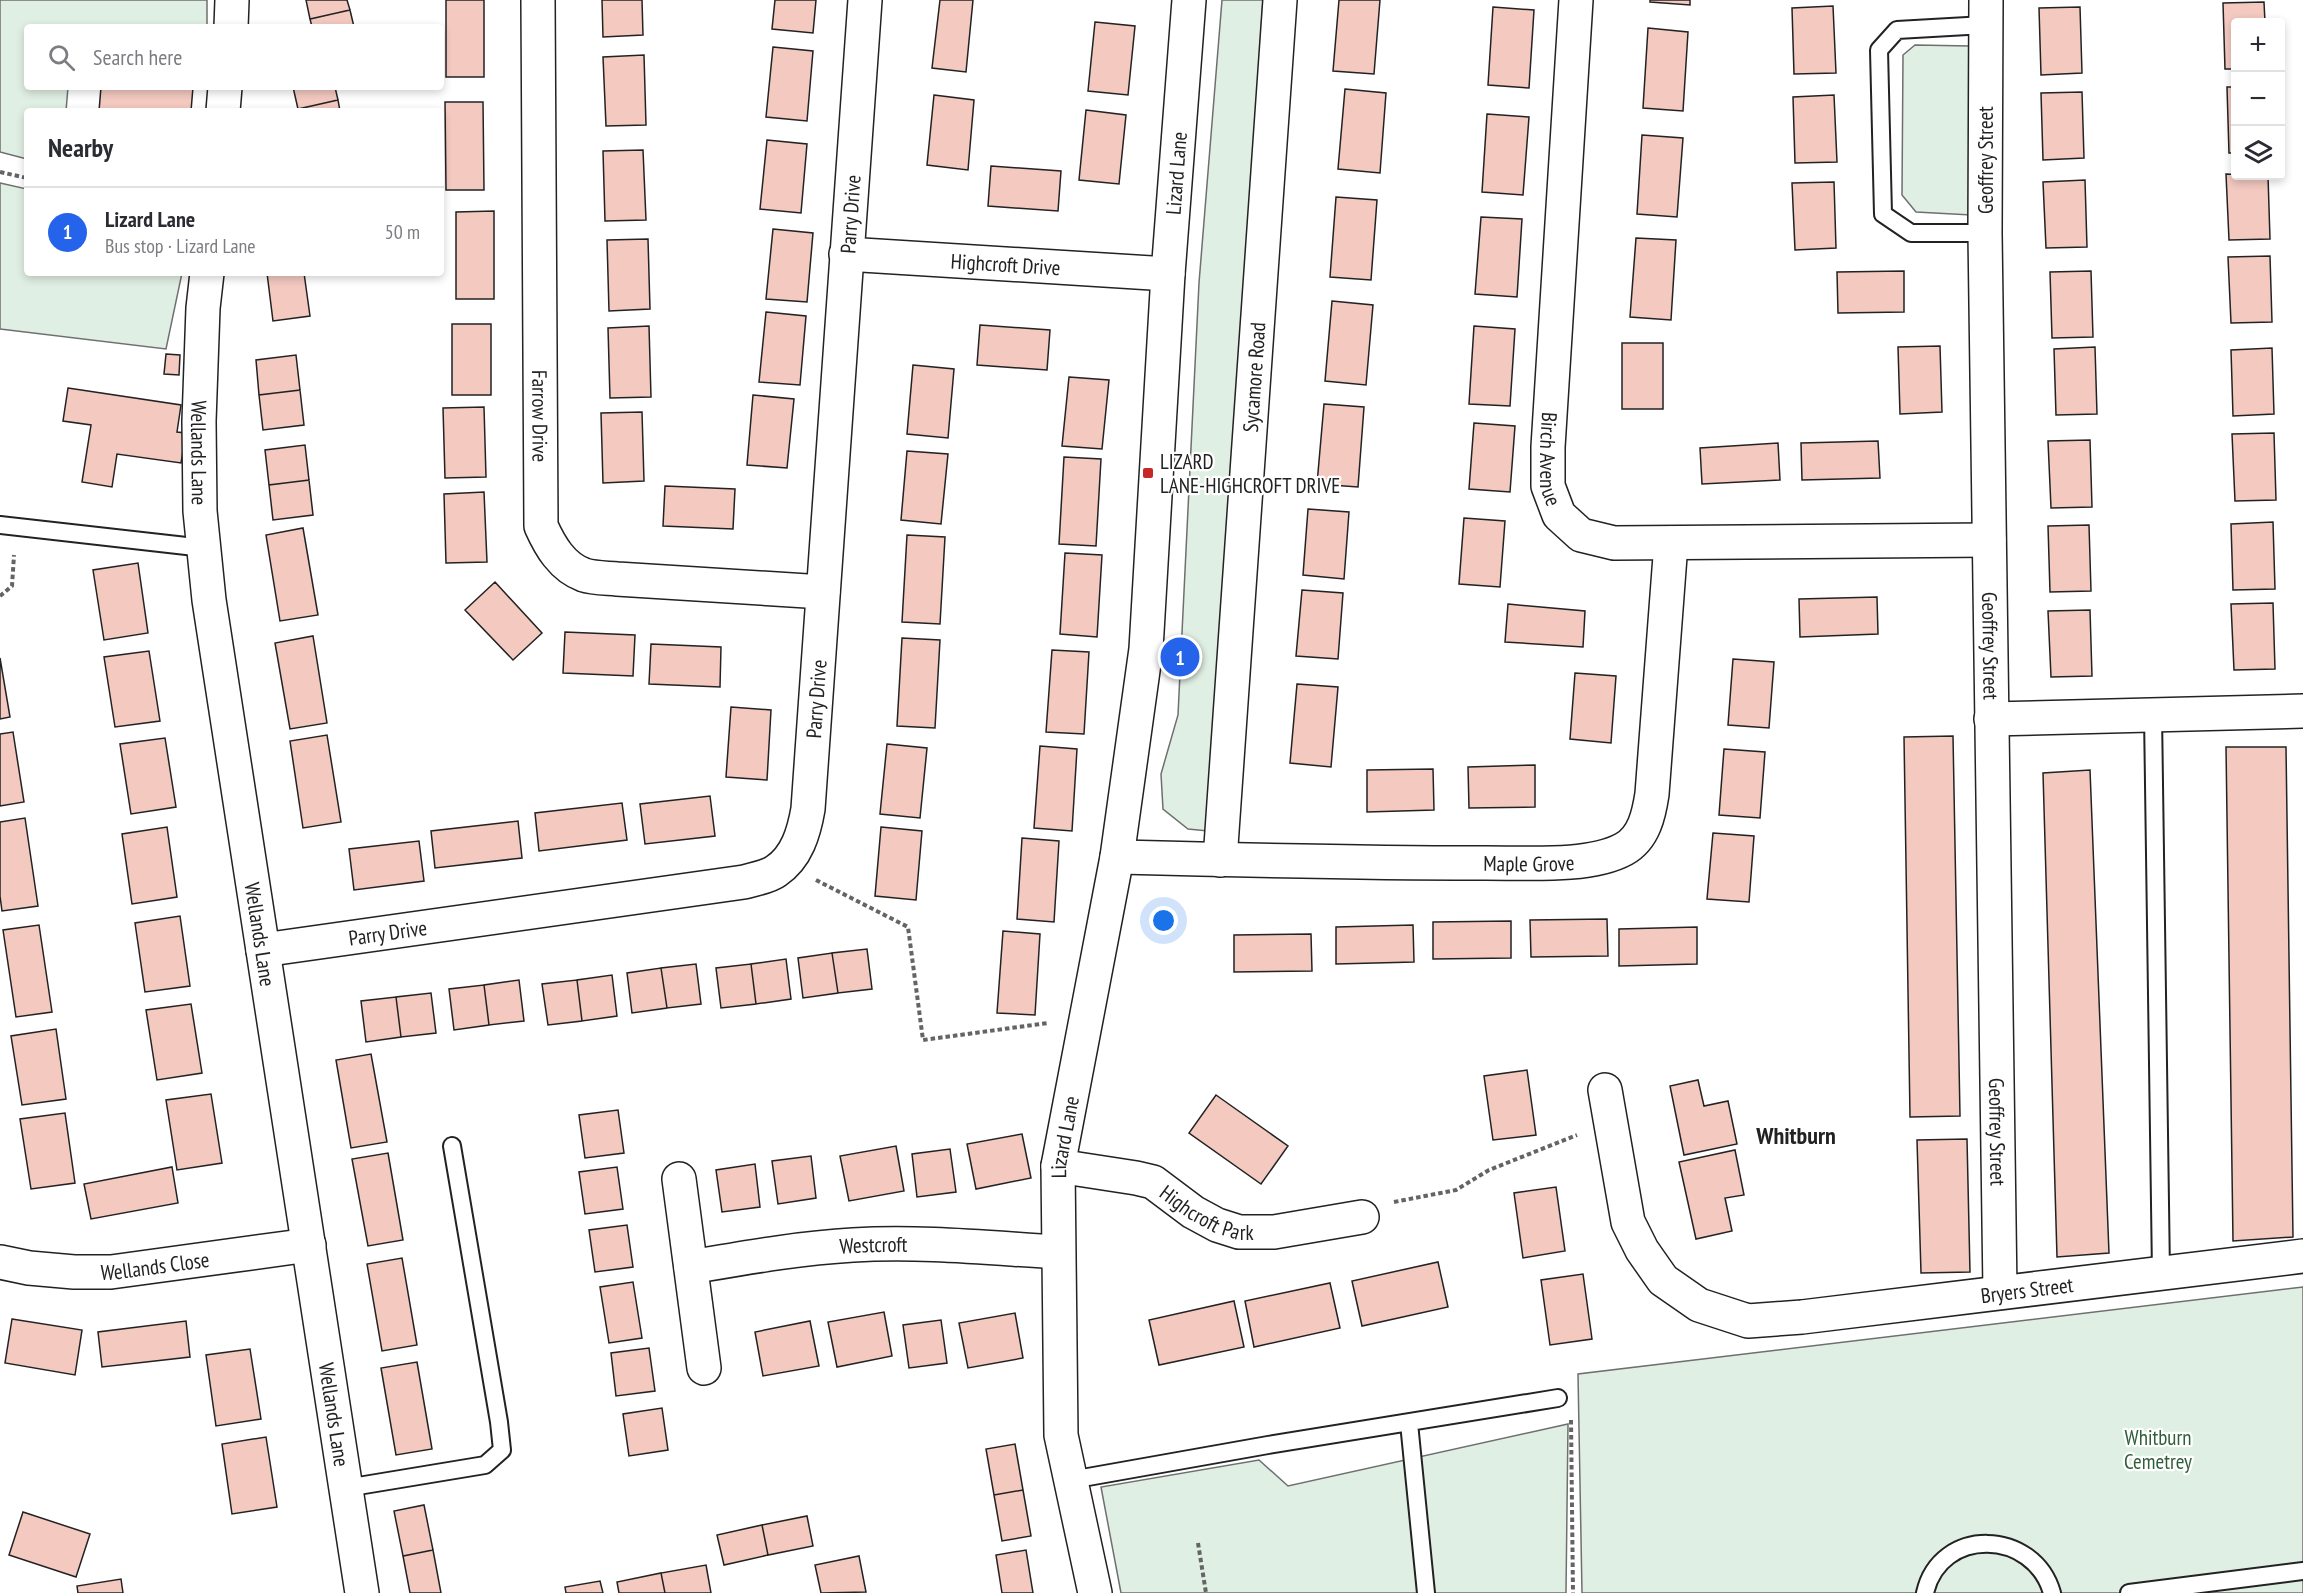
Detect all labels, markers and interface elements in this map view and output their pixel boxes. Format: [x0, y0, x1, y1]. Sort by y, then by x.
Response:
map controls [2231, 18, 2285, 180]
button: + [2231, 18, 2285, 72]
search box [24, 24, 444, 90]
icon: search [45, 41, 78, 74]
text: Search here [93, 43, 182, 71]
button: − [2231, 72, 2285, 126]
street label: Geoffrey Street [1972, 106, 1999, 214]
button: layers [2231, 126, 2285, 180]
text: Nearby [48, 131, 113, 164]
street label: Lizard Lane [1159, 131, 1192, 216]
street label: Parry Drive [834, 174, 866, 254]
text: Lizard Lane [105, 205, 195, 233]
text: 1 [63, 219, 72, 245]
text: 50 m [385, 219, 420, 245]
text: Bus stop · Lizard Lane [105, 233, 256, 259]
street label: Highcroft Drive [950, 247, 1061, 281]
street label: Sycamore Road [1236, 321, 1271, 433]
street label: Farrow Drive [527, 370, 554, 462]
street label: Wellands Lane [185, 400, 213, 505]
street label: Birch Avenue [1534, 411, 1568, 510]
place label: LIZARD LANE-HIGHCROFT DRIVE [1160, 448, 1340, 499]
marker: LIZARD LANE-HIGHCROFT DRIVE [1141, 466, 1155, 480]
street label: Geoffrey Street [1977, 592, 2005, 700]
pin: 1 [1160, 634, 1200, 680]
street label: Parry Drive [800, 659, 832, 739]
street label: Maple Grove [1483, 848, 1575, 877]
street label: Wellands Lane [239, 880, 282, 988]
your location [1149, 906, 1178, 935]
street label: Parry Drive [347, 913, 429, 951]
street label: Geoffrey Street [1983, 1078, 2012, 1186]
street label: Lizard Lane [1044, 1094, 1085, 1178]
district label: Whitburn [1755, 1120, 1836, 1151]
street label: Highcroft Park [1155, 1178, 1254, 1246]
street label: Westcroft [839, 1230, 908, 1259]
street label: Wellands Close [100, 1245, 211, 1286]
street label: Bryers Street [1979, 1271, 2075, 1309]
street label: Wellands Lane [313, 1361, 356, 1469]
park label: Whitburn Cemetrey [2124, 1424, 2192, 1475]

